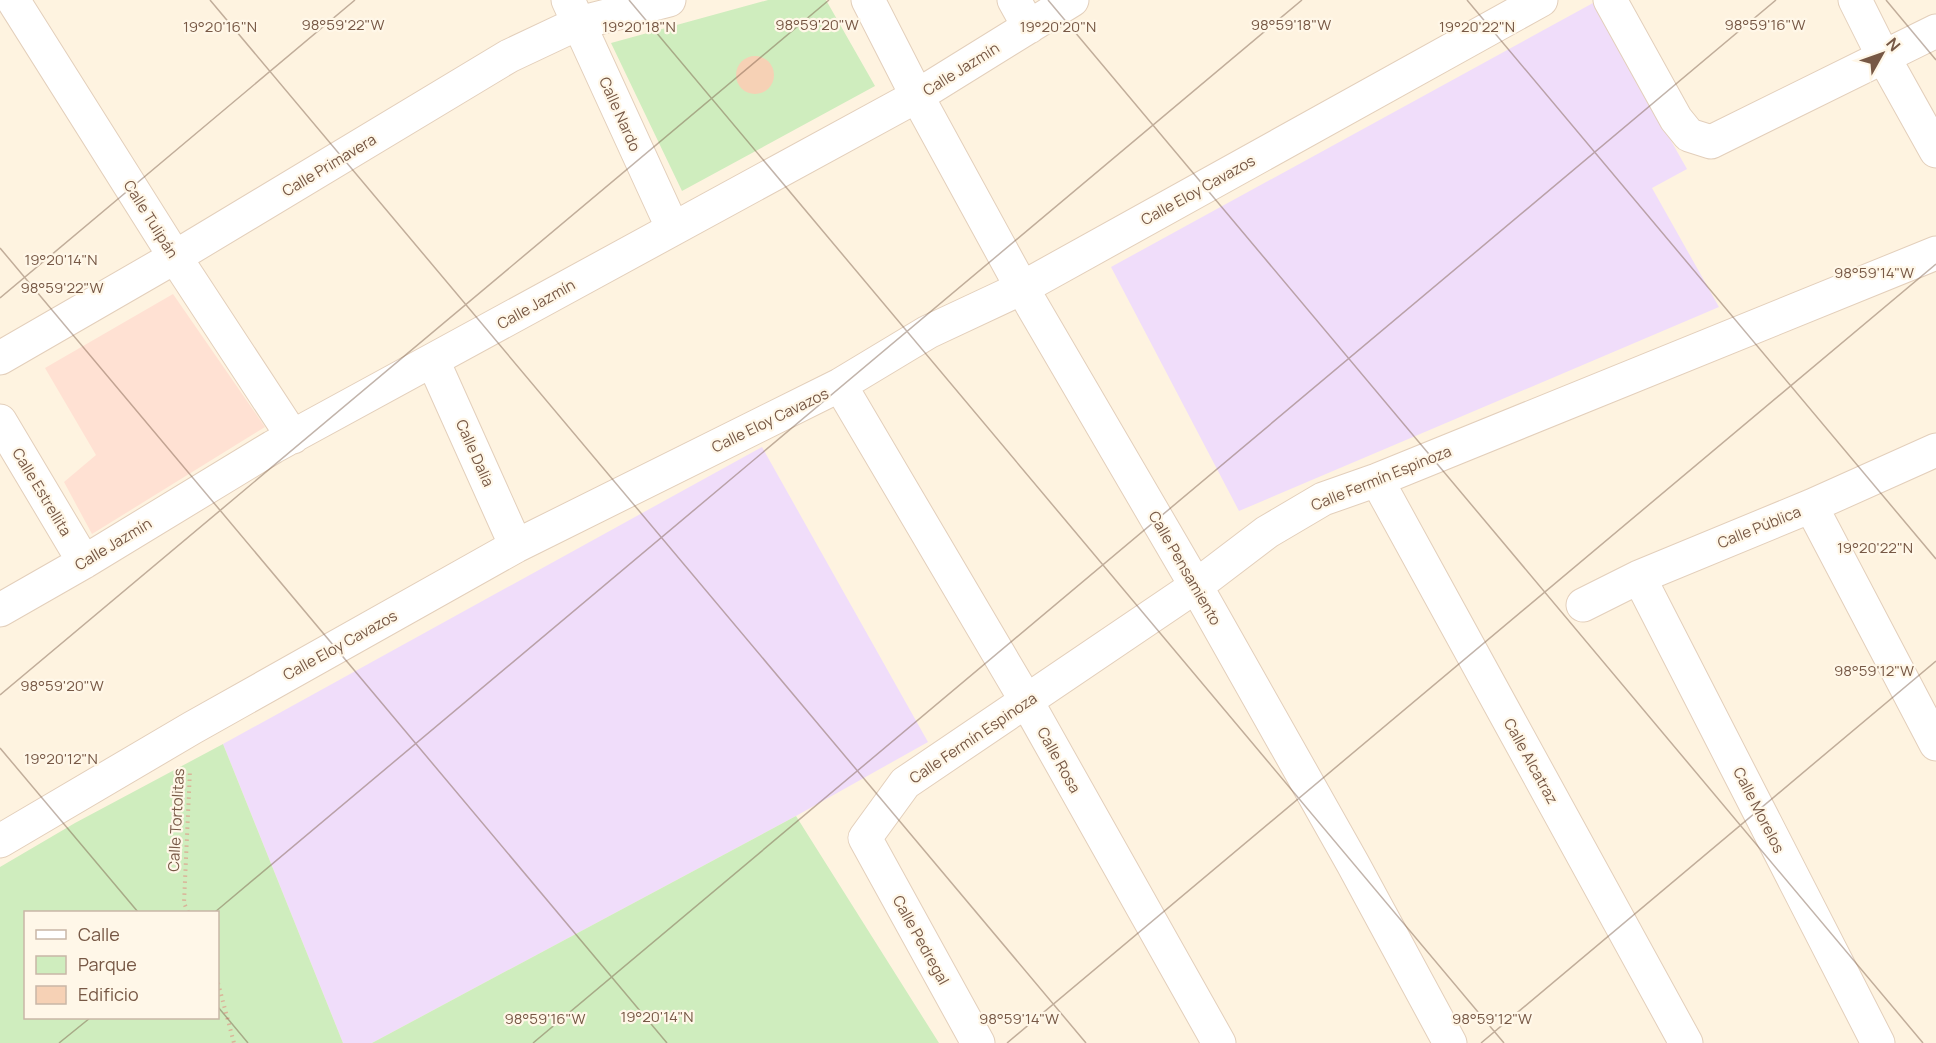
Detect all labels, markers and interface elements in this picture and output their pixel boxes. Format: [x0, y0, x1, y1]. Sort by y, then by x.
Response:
text: 98°59'22"W [302, 14, 384, 35]
text: 98°59'20"W [775, 14, 859, 35]
text: 98°59'18"W [1251, 14, 1331, 35]
text: 98°59'16"W [1724, 14, 1806, 35]
text: 19°20'16"N [183, 16, 257, 37]
text: 19°20'18"N [602, 16, 676, 37]
text: 19°20'20"N [1020, 16, 1096, 37]
text: 19°20'22"N [1439, 16, 1515, 37]
north arrow [1852, 24, 1912, 84]
text: N [1881, 33, 1906, 56]
street label: Calle Jazmín [919, 37, 1003, 101]
street label: Calle Nardo [594, 73, 646, 155]
street label: Calle Primavera [278, 129, 380, 201]
street label: Calle Eloy Cavazos [1137, 150, 1259, 230]
street label: Calle Tulipán [119, 176, 183, 262]
text: 19°20'14"N [24, 249, 98, 270]
text: 98°59'14"W [1834, 262, 1914, 283]
street label: Calle Jazmín [493, 274, 579, 334]
text: 98°59'22"W [21, 277, 103, 298]
street label: Calle Eloy Cavazos [708, 383, 832, 457]
street label: Calle Dalia [451, 416, 499, 490]
street label: Calle Fermín Espinoza [1308, 440, 1454, 516]
street label: Calle Estrellita [7, 444, 77, 540]
street label: Calle Pública [1714, 501, 1804, 553]
street label: Calle Pensamiento [1144, 507, 1226, 629]
street label: Calle Jazmín [71, 513, 155, 575]
text: 19°20'22"N [1837, 537, 1913, 558]
street label: Calle Eloy Cavazos [279, 605, 401, 685]
text: 98°59'12"W [1834, 660, 1914, 681]
text: 98°59'20"W [20, 675, 104, 696]
street label: Calle Fermín Espinoza [905, 687, 1041, 789]
street label: Calle Alcatraz [1499, 714, 1563, 808]
street label: Calle Rosa [1032, 723, 1086, 797]
text: 19°20'12"N [24, 748, 98, 769]
street label: Calle Morelos [1728, 764, 1790, 857]
street label: Calle Tortolitas [163, 768, 189, 872]
street label: Calle Pedregal [888, 892, 954, 988]
legend [24, 911, 219, 1019]
text: Calle [78, 922, 120, 946]
text: Parque [78, 952, 137, 976]
text: Edificio [78, 982, 139, 1006]
text: 19°20'14"N [620, 1006, 694, 1027]
text: 98°59'16"W [504, 1008, 586, 1029]
text: 98°59'14"W [979, 1008, 1059, 1029]
text: 98°59'12"W [1452, 1008, 1532, 1029]

